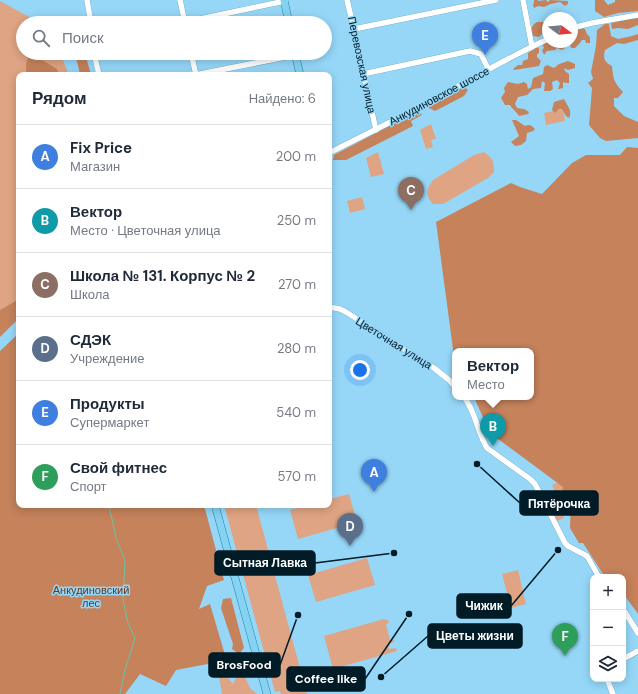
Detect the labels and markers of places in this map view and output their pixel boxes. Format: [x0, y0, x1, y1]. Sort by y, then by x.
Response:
pin: E [472, 22, 498, 55]
pin: C [398, 177, 424, 210]
pin: B [480, 413, 506, 446]
pin: A [361, 459, 387, 492]
callout: Пятёрочка [520, 491, 598, 515]
pin: D [337, 513, 363, 546]
callout: Сытная Лавка [215, 551, 315, 575]
callout: Чижик [457, 594, 511, 618]
pin: F [552, 623, 578, 656]
callout: Цветы жизни [428, 624, 522, 648]
callout: BrosFood [209, 653, 280, 677]
callout: Coffee like [287, 667, 365, 691]

